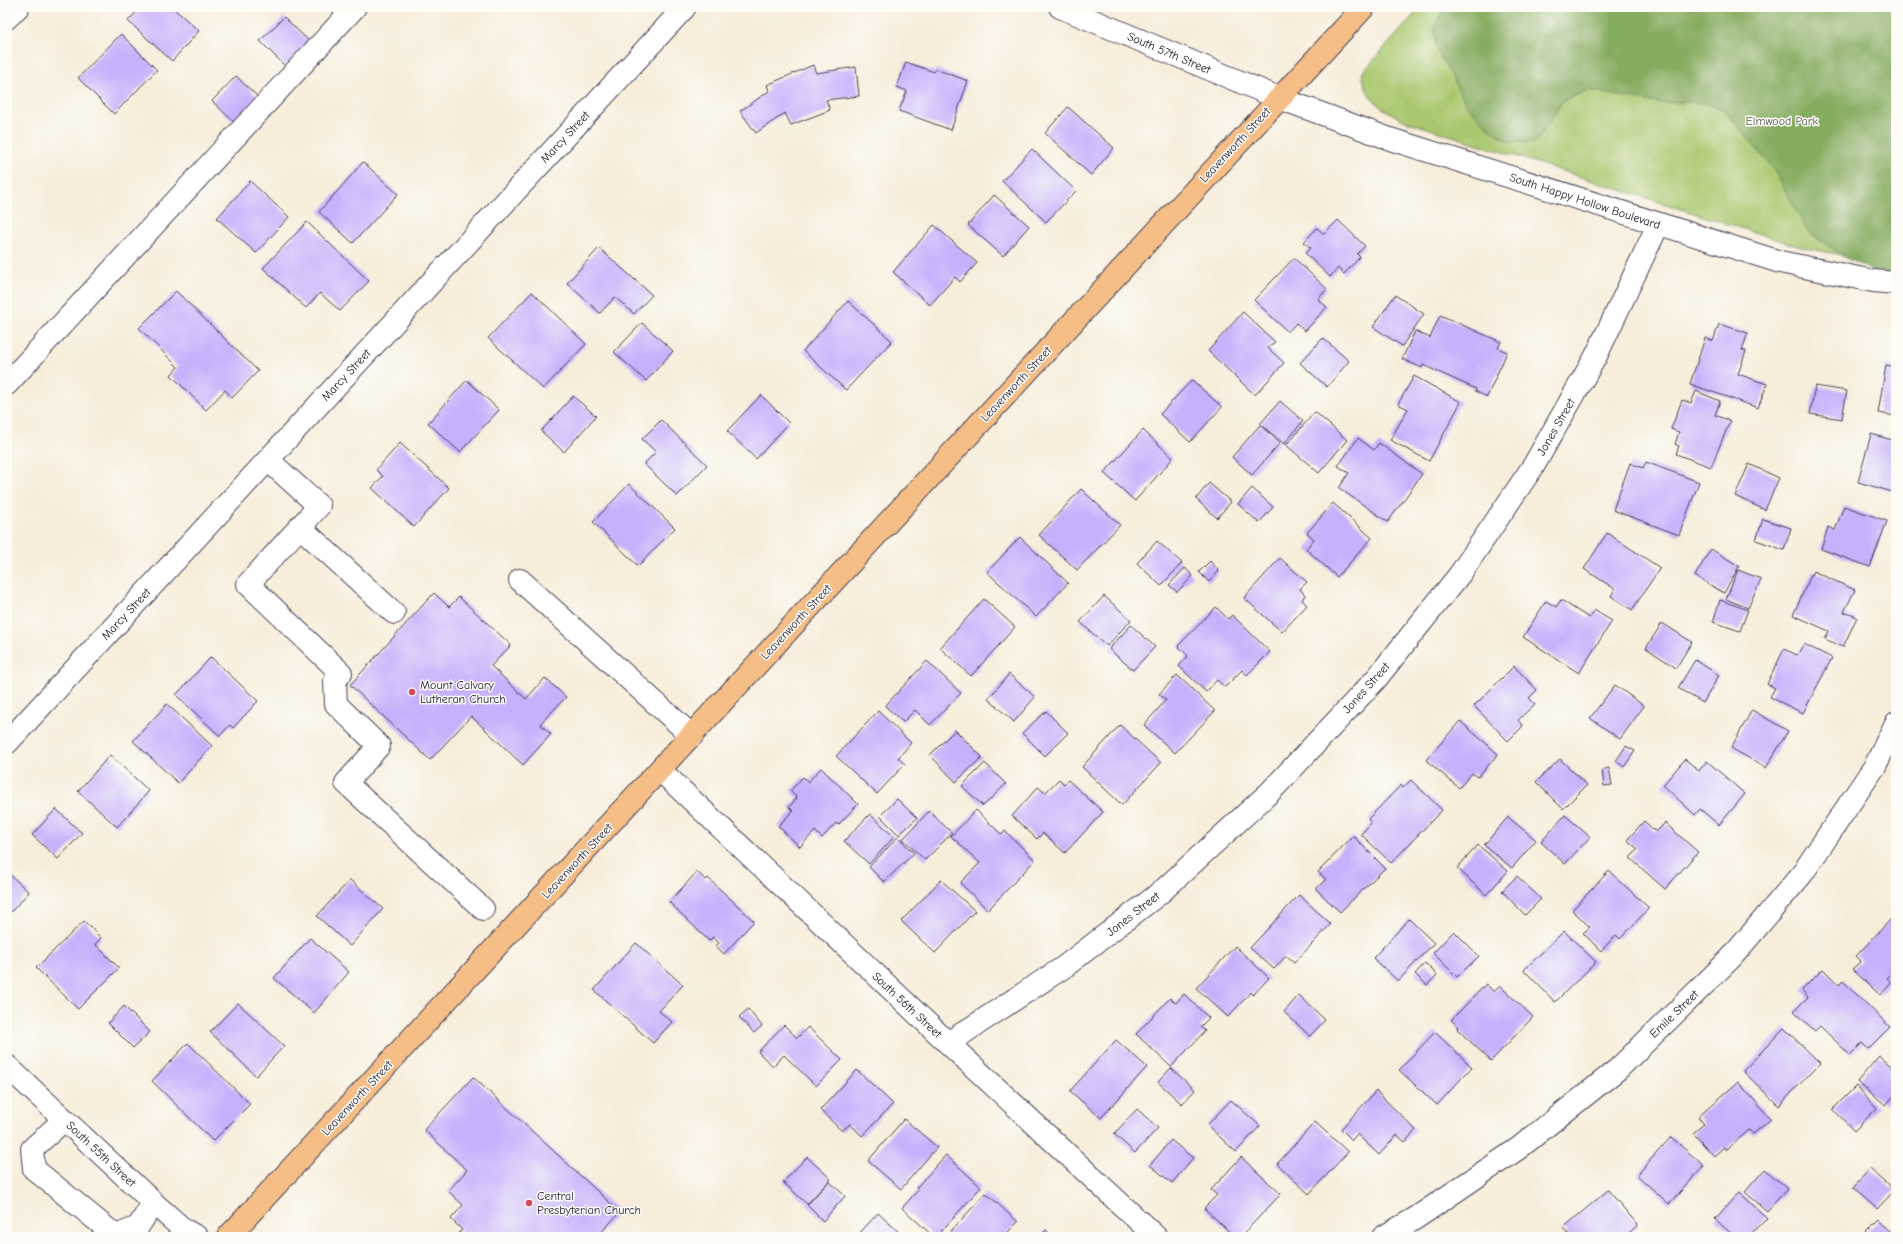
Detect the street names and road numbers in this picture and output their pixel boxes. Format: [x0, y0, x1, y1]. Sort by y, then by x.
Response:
street label: South 57th Street [1125, 29, 1213, 77]
street label: Leavenworth Street [1197, 104, 1274, 185]
street label: Marcy Street [537, 108, 593, 166]
street label: South Happy Hollow Boulevard [1508, 170, 1662, 232]
street label: Leavenworth Street [978, 343, 1055, 424]
street label: Marcy Street [318, 346, 374, 404]
street label: Jones Street [1534, 396, 1578, 458]
street label: Leavenworth Street [758, 581, 835, 662]
street label: Marcy Street [98, 585, 154, 643]
street label: Jones Street [1340, 659, 1393, 716]
street label: Leavenworth Street [539, 820, 616, 901]
street label: Jones Street [1104, 889, 1163, 939]
street label: South 56th Street [869, 969, 945, 1041]
street label: Emile Street [1647, 987, 1702, 1041]
street label: Leavenworth Street [319, 1057, 396, 1138]
street label: South 55th Street [63, 1118, 139, 1190]

